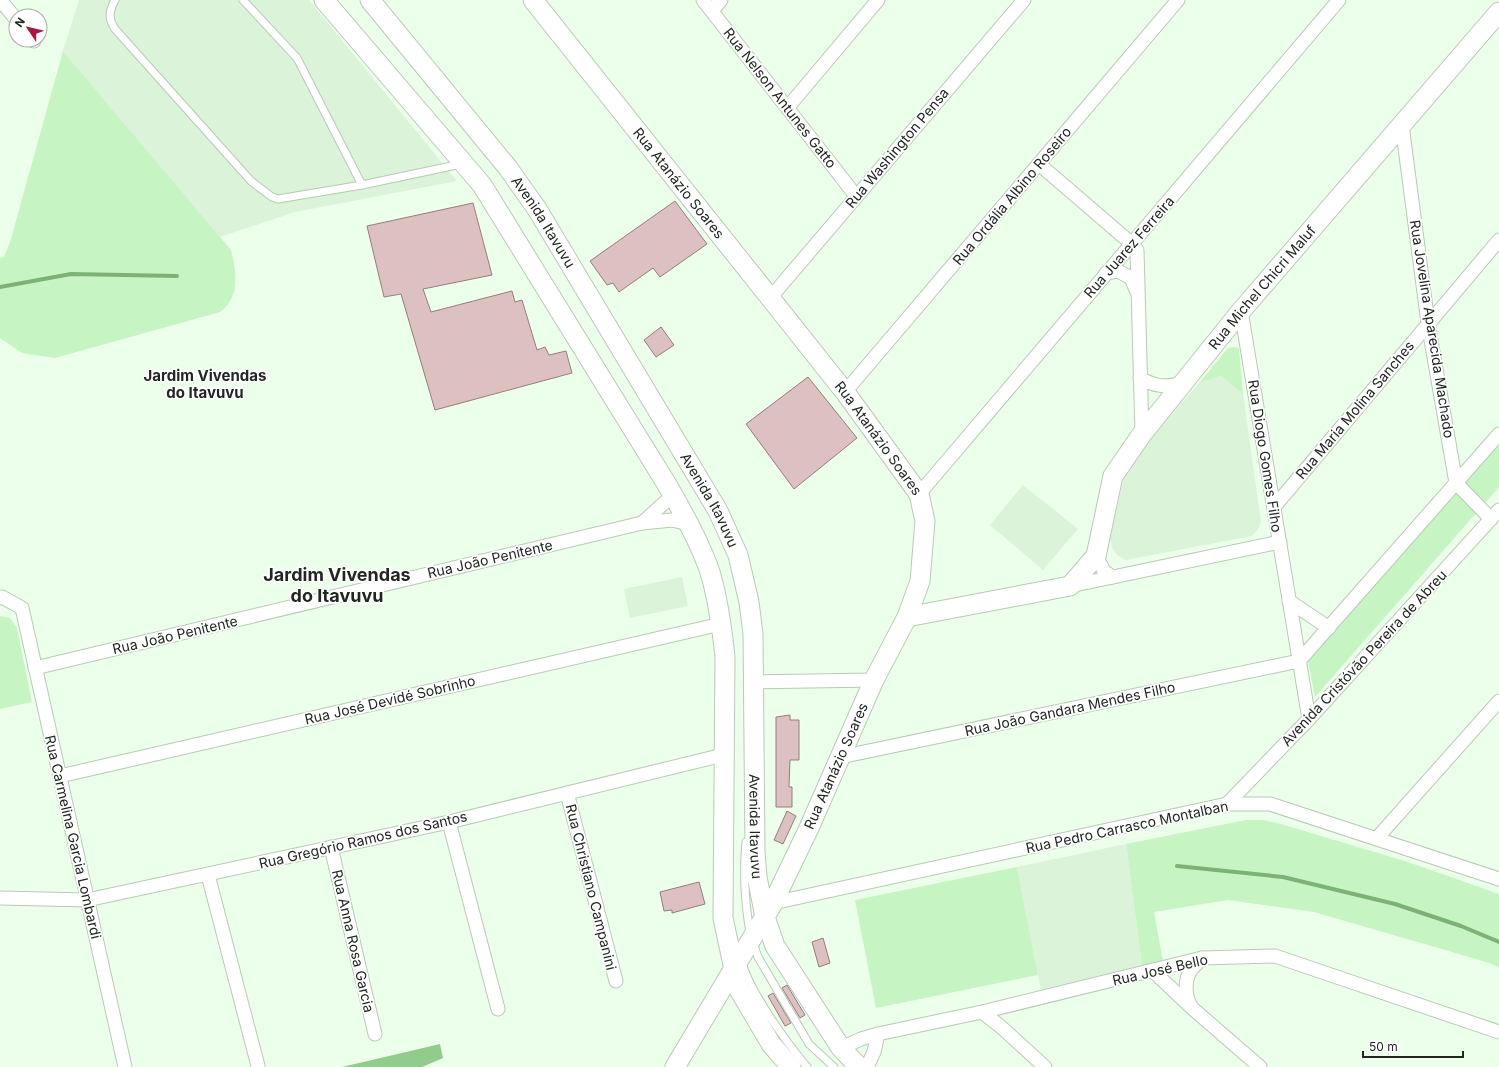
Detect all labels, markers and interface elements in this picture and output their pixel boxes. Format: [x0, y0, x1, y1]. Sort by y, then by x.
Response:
north arrow [8, 8, 48, 48]
text: N [12, 15, 28, 30]
street label: Rua Nelson Antunes Gatto [720, 24, 840, 171]
street label: Rua Washington Pensa [841, 84, 952, 211]
street label: Rua Ordália Albino Roseiro [949, 123, 1074, 268]
street label: Rua Atanázio Soares [630, 124, 728, 242]
street label: Avenida Itavuvu [508, 173, 579, 271]
street label: Rua Juarez Ferreira [1080, 192, 1177, 301]
street label: Rua Jovelina Aparecida Machado [1407, 219, 1458, 439]
street label: Rua Michel Chicri Maluf [1205, 222, 1319, 353]
street label: Rua Maria Molina Sanches [1292, 337, 1417, 482]
district label: Jardim Vivendas do Itavuvu [144, 366, 266, 402]
street label: Rua Atanázio Soares [832, 378, 926, 498]
street label: Rua Diogo Gomes Filho [1245, 378, 1286, 533]
street label: Avenida Itavuvu [677, 450, 742, 550]
street label: Rua João Penitente [426, 536, 554, 581]
district label: Jardim Vivendas do Itavuvu [263, 564, 411, 606]
street label: Avenida Cristóvão Pereira de Abreu [1277, 566, 1450, 749]
street label: Rua João Penitente [111, 612, 239, 657]
street label: Rua José Devidé Sobrinho [303, 672, 477, 727]
street label: Rua João Gandara Mendes Filho [963, 678, 1177, 739]
street label: Rua Atanázio Soares [800, 700, 871, 832]
street label: Rua Carmelina Garcia Lombardi [42, 733, 105, 940]
street label: Avenida Itavuvu [746, 774, 766, 880]
street label: Rua Pedro Carrasco Montalban [1024, 797, 1230, 856]
street label: Rua Christiano Campanini [563, 802, 620, 972]
street label: Rua Gregório Ramos dos Santos [257, 807, 469, 872]
street label: Rua Anna Rosa Garcia [329, 868, 378, 1014]
street label: Rua José Bello [1110, 950, 1209, 989]
scale bar [1363, 1033, 1463, 1059]
text: 50 m [1369, 1039, 1398, 1054]

